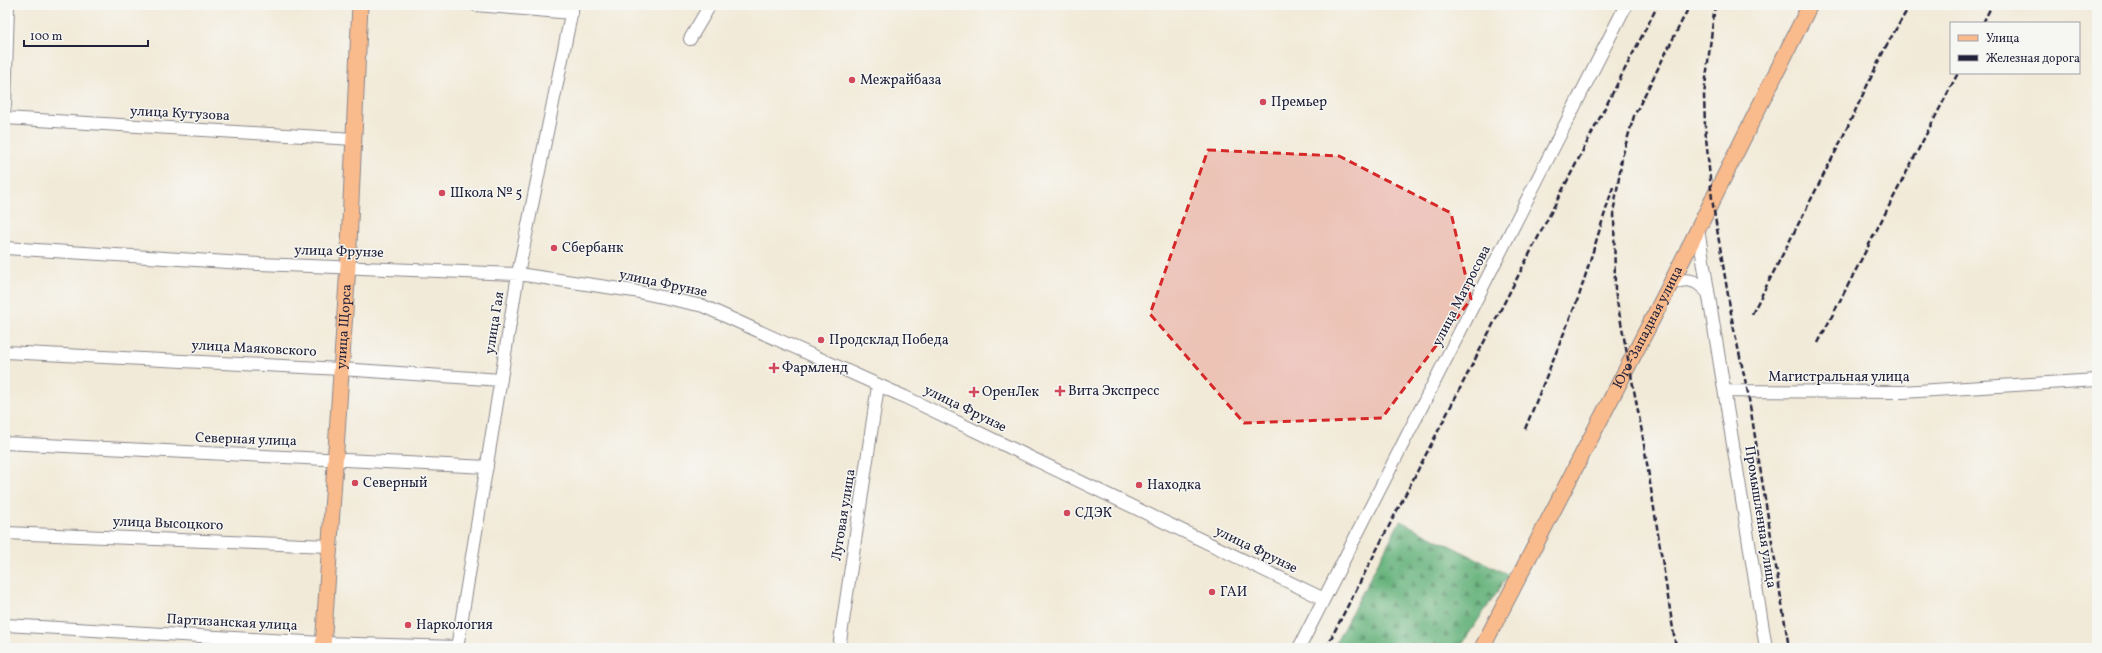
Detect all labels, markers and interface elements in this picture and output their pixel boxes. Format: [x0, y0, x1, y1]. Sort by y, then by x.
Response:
scale bar [24, 22, 148, 48]
legend [1950, 22, 2080, 74]
text: 100 m [30, 29, 63, 45]
text: Улица [1986, 31, 2019, 47]
text: Железная дорога [1986, 51, 2080, 67]
place label: Межрайбаза [860, 71, 941, 90]
marker: Межрайбаза [847, 75, 857, 85]
place label: Премьер [1271, 93, 1327, 112]
marker: Премьер [1258, 97, 1268, 107]
street label: улица Кутузова [130, 102, 231, 126]
place label: Школа № 5 [450, 184, 522, 203]
marker: Школа № 5 [437, 188, 447, 198]
place label: Сбербанк [562, 239, 624, 258]
street label: улица Фрунзе [294, 241, 385, 263]
street label: улица Матросова [1428, 242, 1496, 350]
marker: Сбербанк [549, 243, 559, 253]
street label: Юго-Западная улица [1608, 263, 1687, 392]
street label: улица Фрунзе [617, 265, 709, 303]
street label: улица Щорса [332, 283, 356, 370]
street label: улица Гая [481, 290, 509, 356]
place label: Продсклад Победа [829, 331, 949, 350]
marker: Продсклад Победа [816, 335, 826, 345]
street label: улица Маяковского [191, 336, 317, 362]
place label: Фармленд [782, 359, 848, 378]
marker: Фармленд [769, 363, 779, 373]
street label: Магистральная улица [1768, 368, 1910, 387]
street label: улица Фрунзе [921, 381, 1010, 437]
place label: Вита Экспресс [1068, 382, 1159, 401]
place label: ОренЛек [982, 383, 1040, 402]
marker: Вита Экспресс [1055, 386, 1065, 396]
marker: ОренЛек [969, 387, 979, 397]
street label: Северная улица [195, 429, 297, 451]
street label: Промышленная улица [1739, 445, 1781, 589]
street label: Луговая улица [827, 468, 861, 562]
place label: Северный [363, 474, 428, 493]
place label: Находка [1147, 476, 1201, 495]
marker: Северный [350, 478, 360, 488]
marker: Находка [1134, 480, 1144, 490]
place label: СДЭК [1075, 504, 1113, 523]
marker: СДЭК [1062, 508, 1072, 518]
street label: улица Высоцкого [112, 513, 224, 535]
street label: улица Фрунзе [1212, 522, 1301, 578]
place label: ГАИ [1220, 583, 1247, 602]
marker: ГАИ [1207, 587, 1217, 597]
street label: Партизанская улица [166, 610, 298, 636]
place label: Наркология [416, 616, 493, 635]
marker: Наркология [403, 620, 413, 630]

